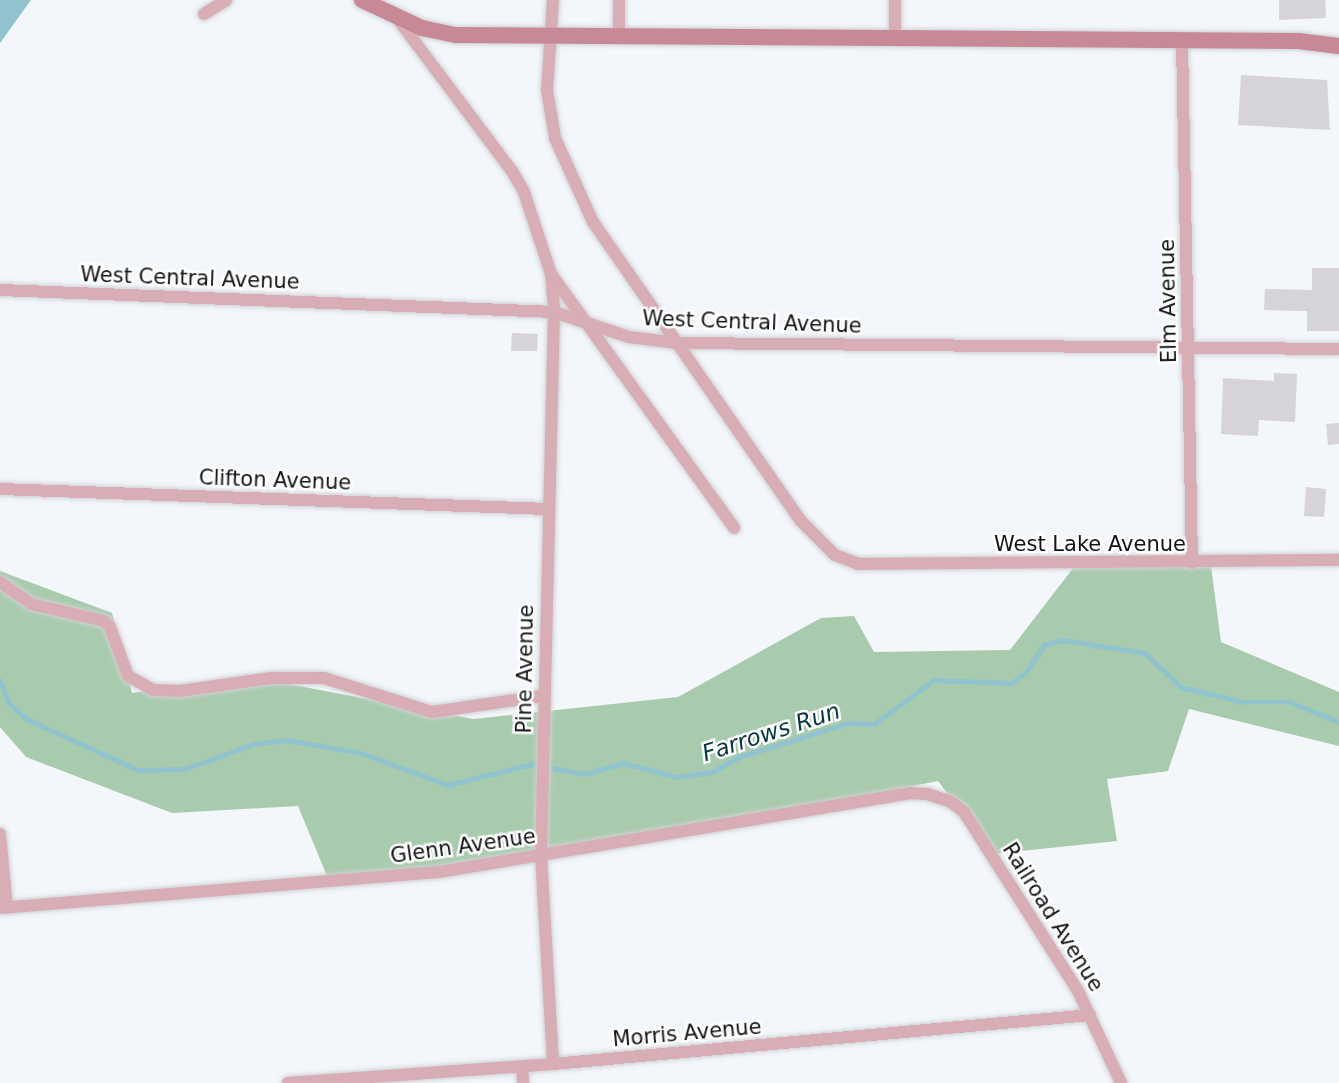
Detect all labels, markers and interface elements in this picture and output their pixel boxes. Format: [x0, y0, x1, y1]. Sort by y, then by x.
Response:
street label: Elm Avenue [1154, 239, 1182, 363]
street label: West Central Avenue [80, 262, 300, 294]
street label: West Central Avenue [642, 306, 862, 338]
street label: Clifton Avenue [198, 465, 352, 495]
street label: West Lake Avenue [994, 531, 1186, 557]
street label: Pine Avenue [511, 604, 539, 734]
water label: Farrows Run [698, 697, 844, 767]
street label: Glenn Avenue [389, 823, 537, 869]
street label: Railroad Avenue [997, 838, 1109, 996]
street label: Morris Avenue [612, 1014, 762, 1052]

